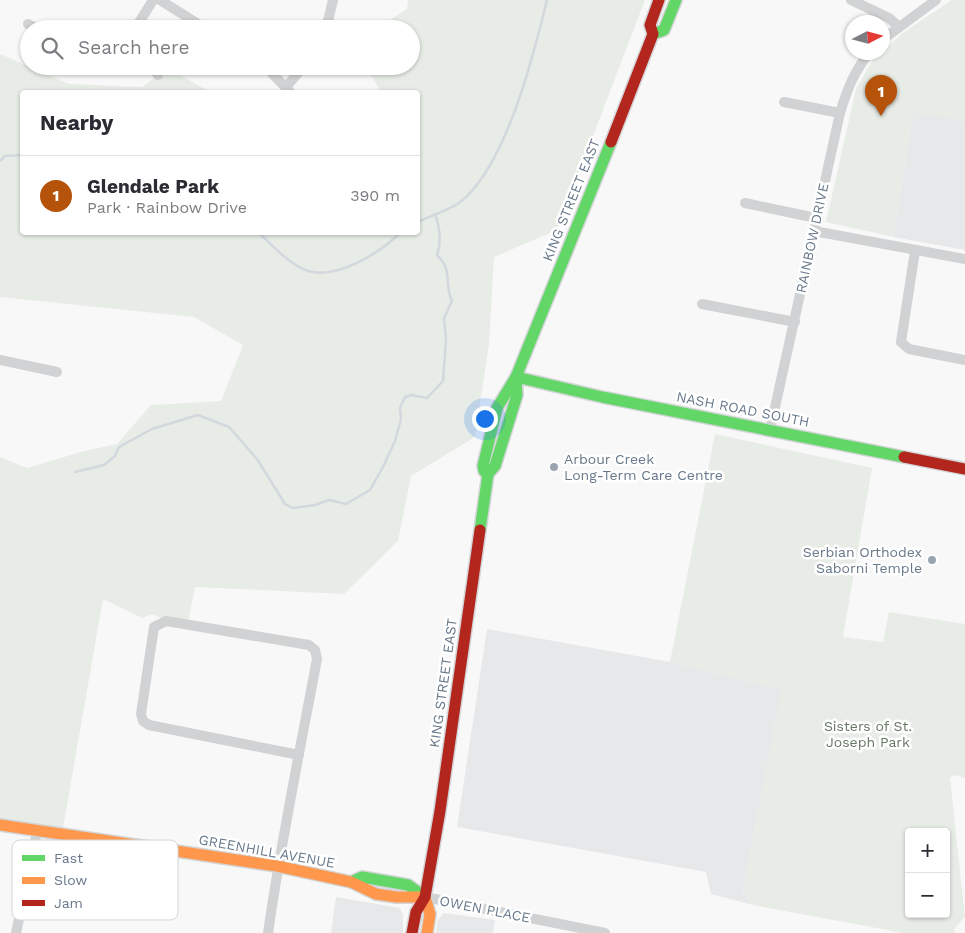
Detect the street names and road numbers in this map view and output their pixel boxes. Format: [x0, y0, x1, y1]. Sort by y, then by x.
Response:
street label: KING STREET EAST [539, 136, 603, 264]
street label: RAINBOW DRIVE [793, 182, 831, 294]
street label: NASH ROAD SOUTH [675, 388, 811, 430]
street label: KING STREET EAST [426, 617, 460, 749]
street label: GREENHILL AVENUE [198, 831, 336, 871]
street label: OWEN PLACE [438, 892, 532, 926]

